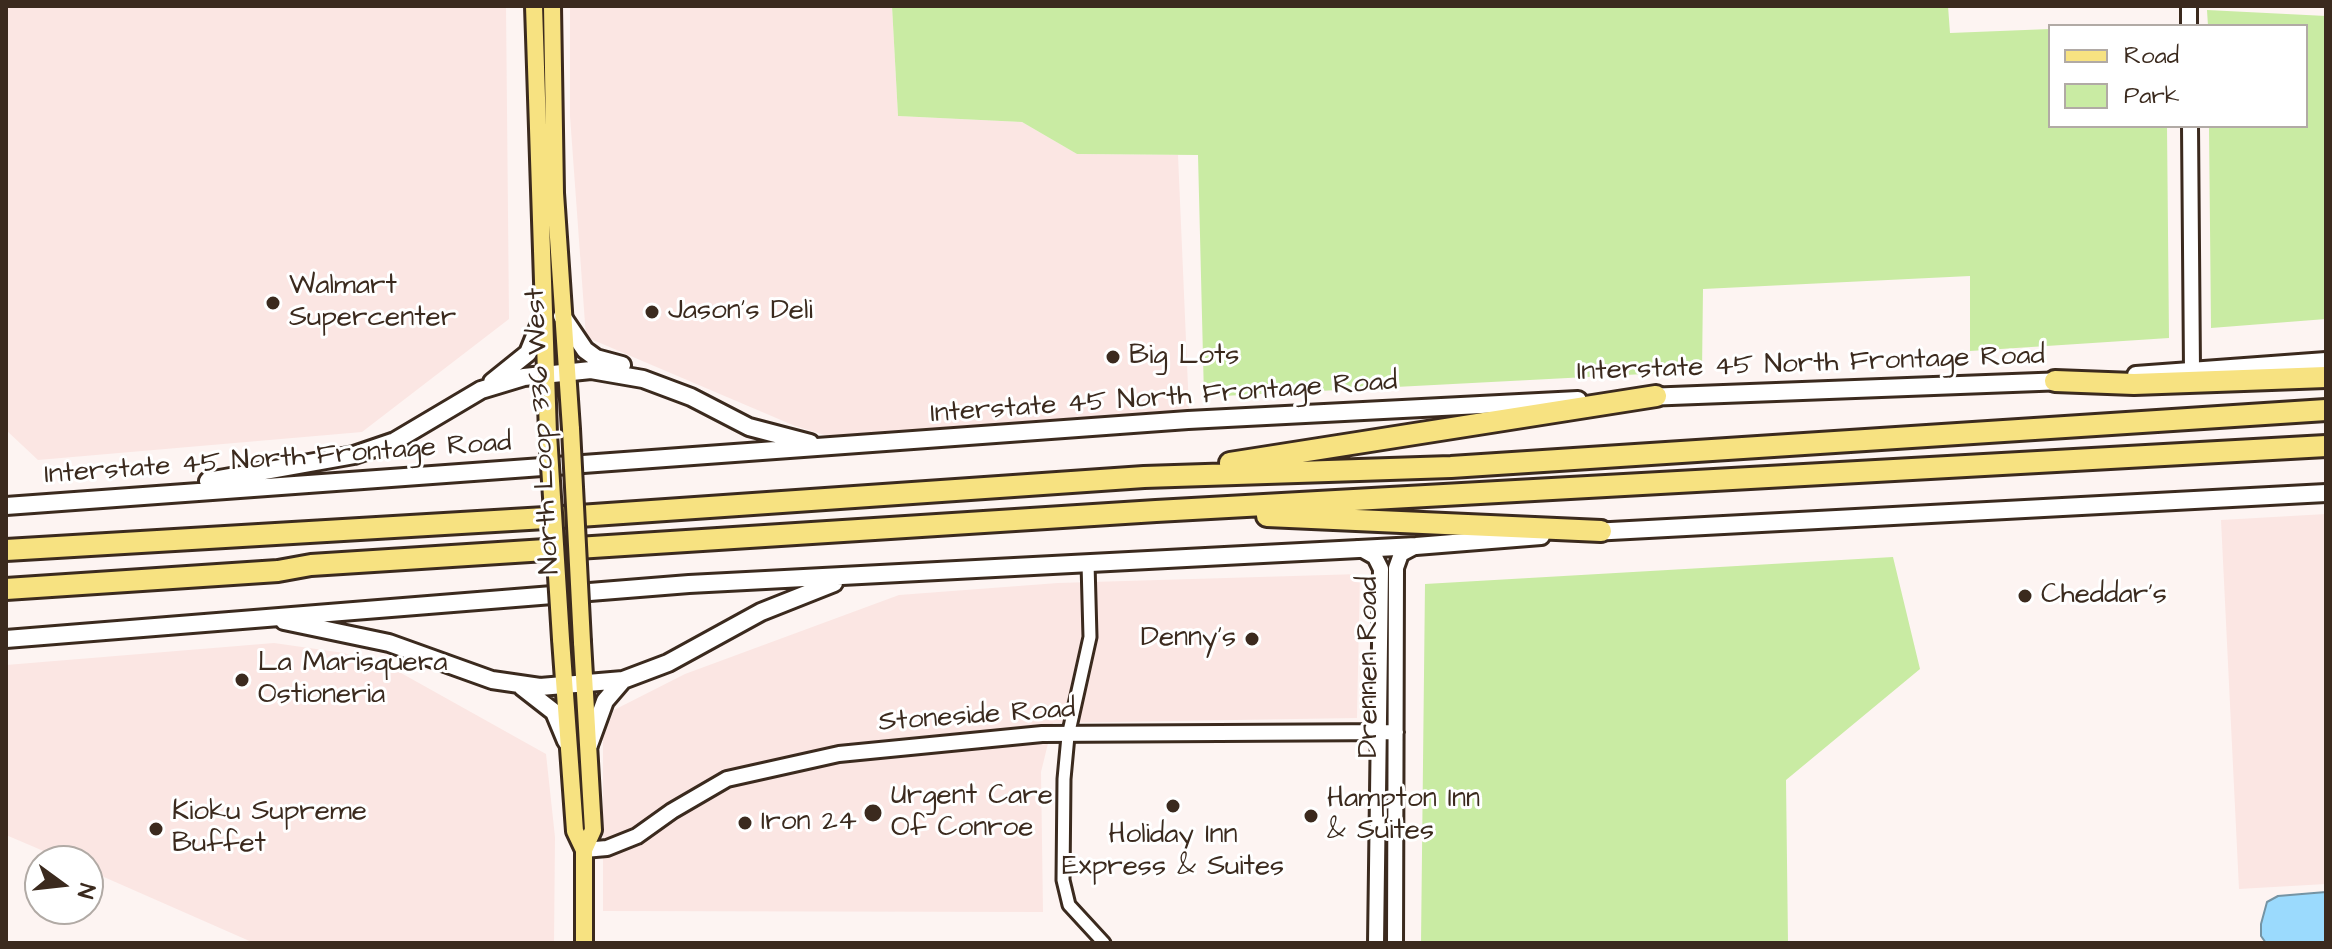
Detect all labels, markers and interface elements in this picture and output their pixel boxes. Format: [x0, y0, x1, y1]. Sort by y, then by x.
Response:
legend [2048, 24, 2308, 128]
text: Road [2124, 39, 2179, 73]
text: Park [2124, 79, 2180, 113]
place label: Walmart Supercenter [289, 270, 456, 336]
street label: North Loop 336 West [520, 287, 568, 575]
marker: Walmart Supercenter [264, 294, 282, 312]
place label: Jason's Deli [668, 295, 813, 329]
marker: Jason's Deli [643, 303, 661, 321]
place label: Big Lots [1129, 340, 1239, 374]
street label: Interstate 45 North Frontage Road [1577, 340, 2045, 390]
marker: Big Lots [1104, 348, 1122, 366]
street label: Interstate 45 North Frontage Road [929, 366, 1399, 432]
street label: Interstate 45 North Frontage Road [43, 427, 513, 493]
street label: Drennen Road [1353, 576, 1387, 758]
place label: Cheddar's [2041, 579, 2167, 613]
marker: Cheddar's [2016, 587, 2034, 605]
place label: Denny's [1141, 622, 1236, 656]
marker: Denny's [1243, 630, 1261, 648]
place label: La Marisquera Ostioneria [258, 647, 447, 713]
marker: La Marisquera Ostioneria [233, 671, 251, 689]
street label: Stoneside Road [877, 693, 1077, 741]
place label: Urgent Care Of Conroe [891, 780, 1053, 846]
place label: Hampton Inn & Suites [1327, 783, 1480, 849]
place label: Kioku Supreme Buffet [172, 796, 367, 862]
marker: Holiday Inn Express & Suites [1164, 797, 1182, 815]
marker: Urgent Care Of Conroe [862, 802, 884, 824]
place label: Iron 24 [761, 806, 857, 840]
marker: Hampton Inn & Suites [1302, 807, 1320, 825]
marker: Iron 24 [736, 814, 754, 832]
place label: Holiday Inn Express & Suites [1062, 819, 1284, 885]
marker: Kioku Supreme Buffet [147, 820, 165, 838]
north arrow [24, 845, 104, 925]
text: N [69, 880, 102, 901]

